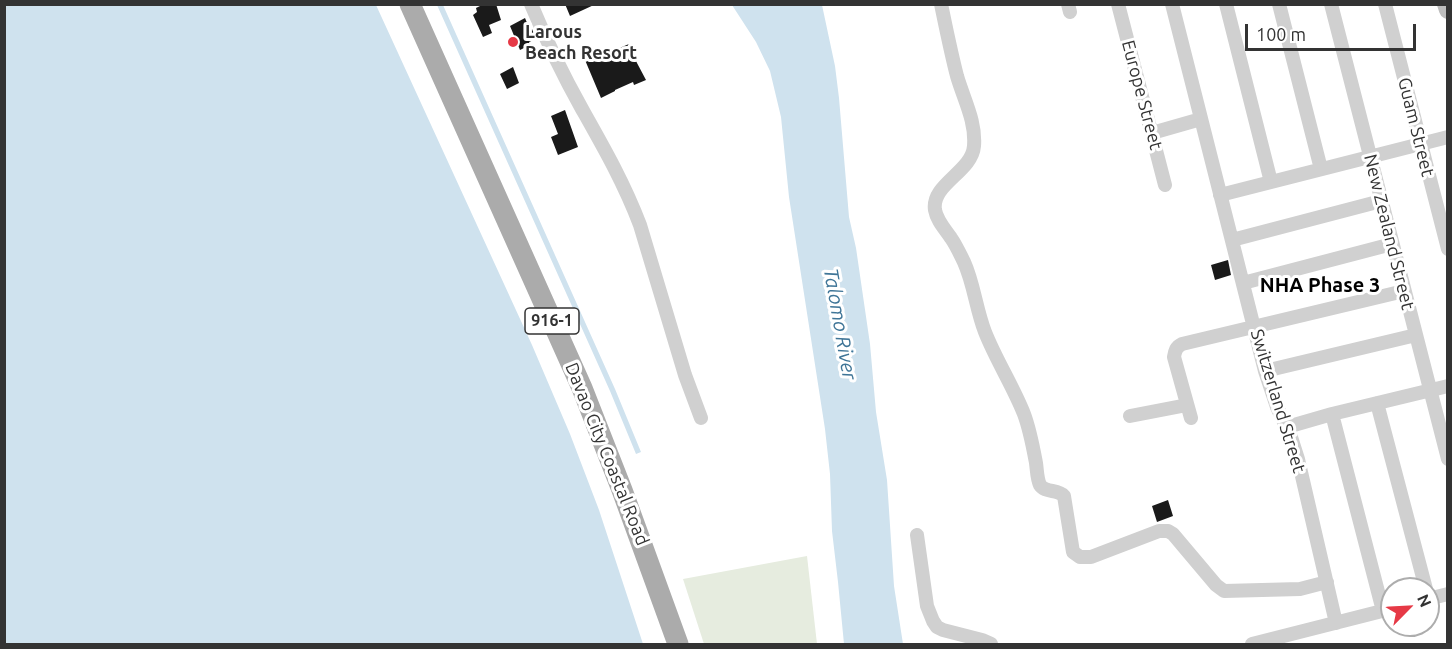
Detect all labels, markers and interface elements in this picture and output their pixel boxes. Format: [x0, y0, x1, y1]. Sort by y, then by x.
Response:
scale bar [1248, 12, 1419, 50]
place label: Larous Beach Resort [525, 21, 637, 63]
text: 100 m [1256, 24, 1306, 44]
marker: Larous Beach Resort [506, 35, 520, 49]
street label: Europe Street [1117, 38, 1167, 152]
street label: Guam Street [1393, 75, 1439, 179]
street label: New Zealand Street [1359, 152, 1419, 312]
water label: Talomo River [818, 266, 862, 382]
district label: NHA Phase 3 [1260, 273, 1380, 297]
road number: 916-1 [525, 308, 579, 334]
street label: Switzerland Street [1246, 327, 1310, 475]
street label: Davao City Coastal Road [560, 359, 654, 549]
north arrow [1380, 577, 1440, 637]
text: N [1414, 591, 1435, 610]

